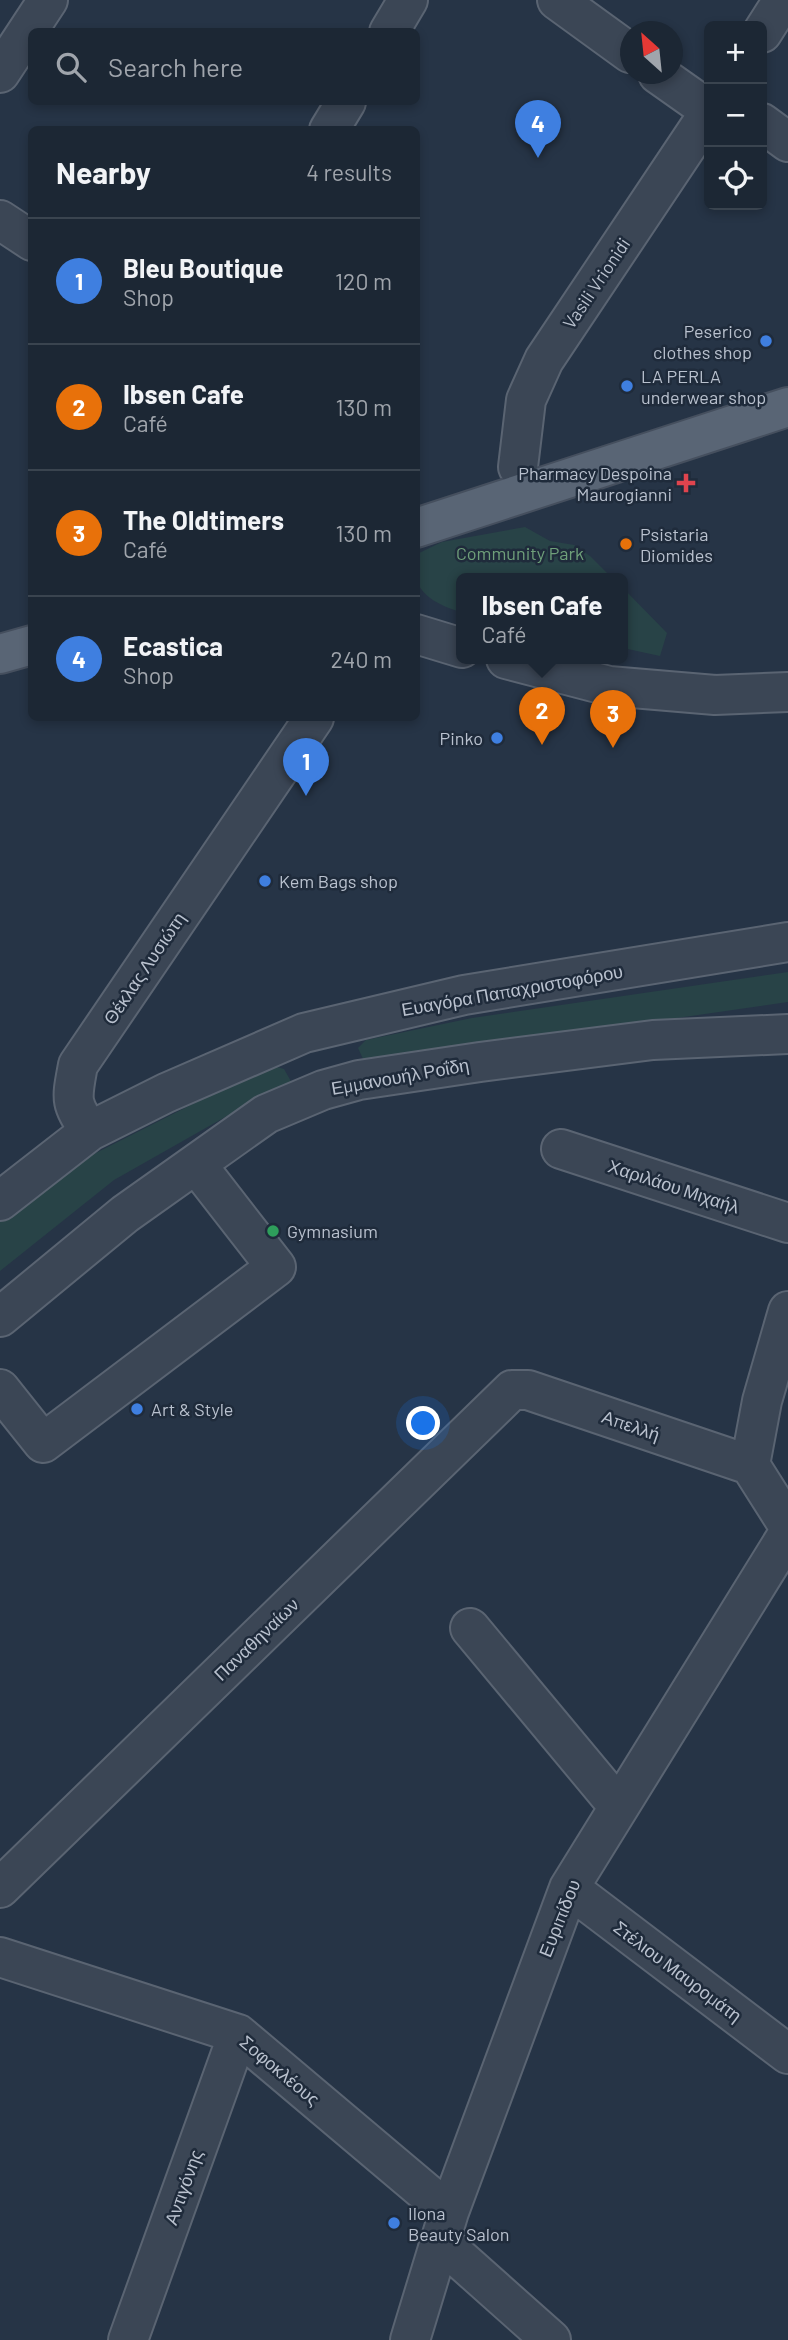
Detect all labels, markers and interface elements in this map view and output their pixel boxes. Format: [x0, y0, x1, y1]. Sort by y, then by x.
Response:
north arrow [620, 21, 683, 84]
map controls [704, 21, 767, 210]
button: + [704, 21, 767, 84]
search box [28, 28, 420, 105]
icon: search [52, 48, 90, 86]
text: Search here [108, 51, 243, 82]
button: − [704, 84, 767, 147]
pin: 4 [515, 100, 561, 158]
button: locate [704, 147, 767, 210]
text: Nearby [56, 154, 151, 190]
text: 4 results [306, 158, 392, 186]
street label: Vasili Vrionidi [558, 233, 634, 333]
text: Bleu Boutique [123, 252, 283, 283]
text: 1 [75, 267, 83, 295]
text: 120 m [335, 267, 392, 295]
text: Shop [123, 283, 174, 311]
place label: Peserico clothes shop [653, 320, 752, 363]
marker: Peserico clothes shop [758, 333, 774, 349]
place label: LA PERLA underwear shop [641, 365, 766, 408]
text: Ibsen Cafe [123, 378, 244, 409]
marker: LA PERLA underwear shop [619, 378, 635, 394]
text: 2 [73, 393, 85, 421]
text: 130 m [335, 393, 392, 421]
text: Café [123, 409, 168, 437]
place label: Pharmacy Despoina Maurogianni [518, 462, 672, 505]
marker: Pharmacy Despoina Maurogianni [678, 475, 694, 491]
text: The Oldtimers [123, 504, 284, 535]
text: 3 [73, 519, 85, 547]
text: 130 m [335, 519, 392, 547]
place label: Psistaria Diomides [640, 523, 713, 566]
text: Café [123, 535, 168, 563]
marker: Psistaria Diomides [618, 536, 634, 552]
park label: Community Park [456, 542, 584, 564]
popup [456, 573, 628, 664]
text: Ibsen Cafe [482, 589, 602, 620]
text: Café [482, 620, 526, 648]
text: Ecastica [123, 630, 223, 661]
text: 4 [72, 645, 86, 673]
text: 240 m [330, 645, 392, 673]
text: Shop [123, 661, 174, 689]
pin: 2 [519, 687, 565, 745]
pin: 3 [590, 690, 636, 748]
place label: Pinko [440, 727, 483, 749]
marker: Pinko [489, 730, 505, 746]
pin: 1 [283, 738, 329, 796]
place label: Kem Bags shop [279, 870, 398, 892]
marker: Kem Bags shop [257, 873, 273, 889]
street label: Θέκλας Λυσιώτη [98, 908, 190, 1028]
street label: Ευαγόρα Παπαχριστοφόρου [400, 960, 624, 1020]
street label: Εμμανουήλ Ροΐδη [329, 1053, 471, 1099]
street label: Χαριλάου Μιχαήλ [606, 1154, 742, 1218]
place label: Gymnasium [287, 1220, 378, 1242]
marker: Gymnasium [265, 1223, 281, 1239]
place label: Art & Style [151, 1398, 233, 1420]
marker: Art & Style [129, 1401, 145, 1417]
street label: Απελλή [599, 1405, 663, 1445]
your location [406, 1406, 440, 1440]
street label: Παναθηναίων [209, 1593, 303, 1685]
street label: Ευριπίδου [534, 1876, 584, 1960]
street label: Στέλιου Μαυρομάτη [610, 1916, 746, 2026]
street label: Σοφοκλέους [236, 2030, 325, 2110]
street label: Αντιγόνης [159, 2146, 207, 2228]
place label: Ilona Beauty Salon [408, 2202, 509, 2245]
marker: Ilona Beauty Salon [386, 2215, 402, 2231]

